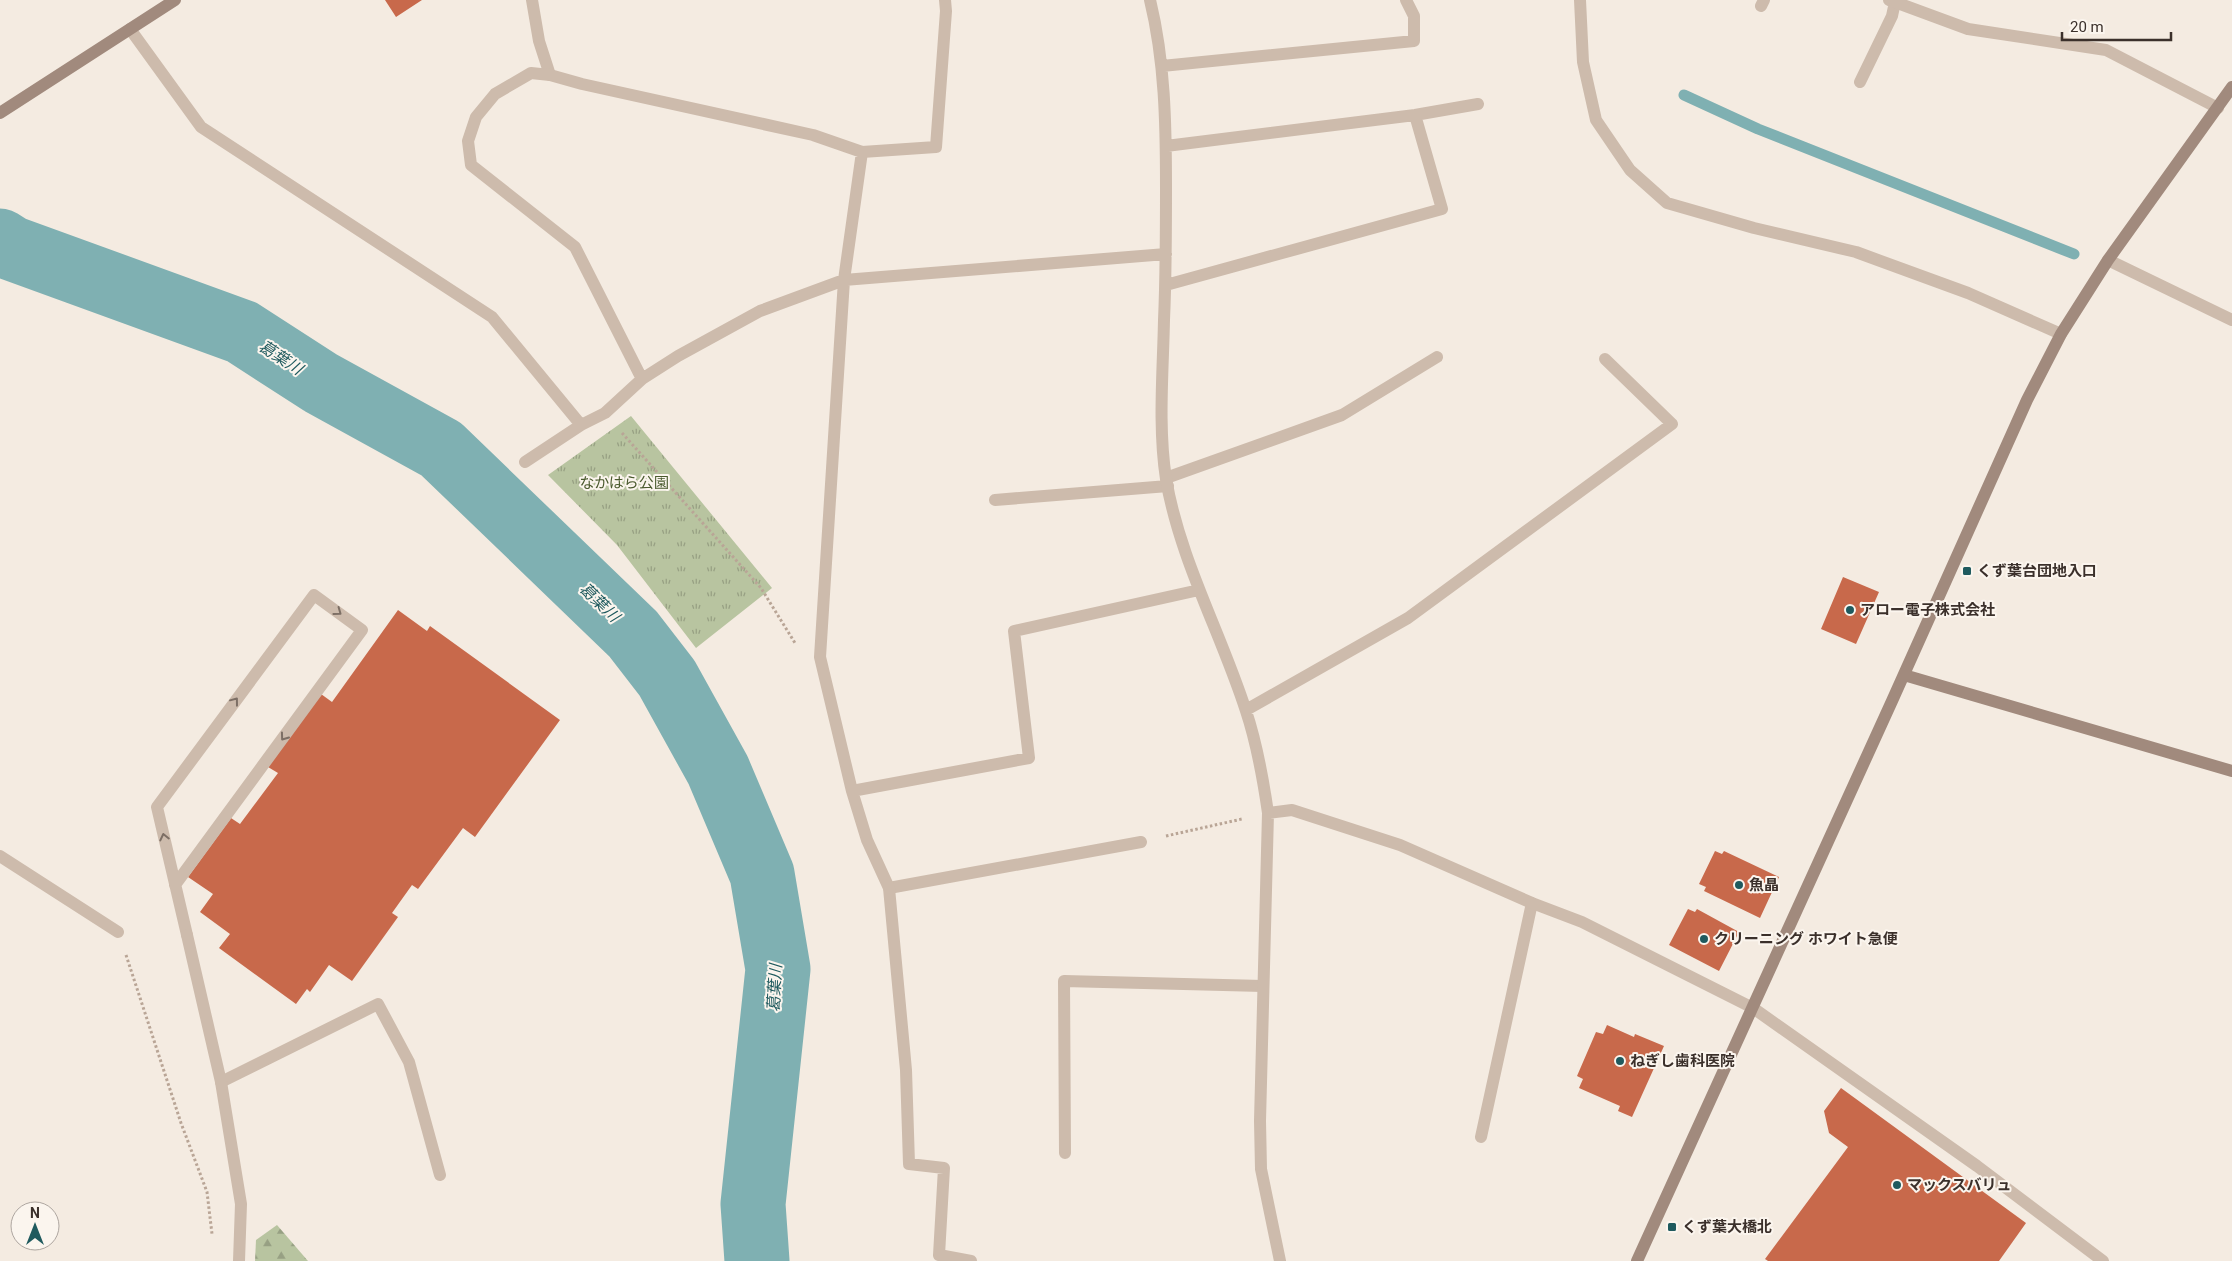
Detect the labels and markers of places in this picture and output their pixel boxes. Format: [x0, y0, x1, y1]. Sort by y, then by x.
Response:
place label: くず葉台団地入口 [1977, 562, 2097, 580]
marker: くず葉台団地入口 [1961, 565, 1973, 577]
place label: アロー電子株式会社 [1860, 601, 1995, 619]
marker: アロー電子株式会社 [1844, 604, 1856, 616]
place label: 魚晶 [1749, 876, 1779, 894]
marker: 魚晶 [1733, 879, 1745, 891]
place label: クリーニング ホワイト急便 [1714, 930, 1898, 948]
marker: クリーニング ホワイト急便 [1698, 933, 1710, 945]
place label: ねぎし歯科医院 [1630, 1052, 1735, 1070]
marker: ねぎし歯科医院 [1614, 1055, 1626, 1067]
place label: マックスバリュ [1907, 1176, 2012, 1194]
marker: マックスバリュ [1891, 1179, 1903, 1191]
place label: くず葉大橋北 [1682, 1218, 1772, 1236]
marker: くず葉大橋北 [1666, 1221, 1678, 1233]

